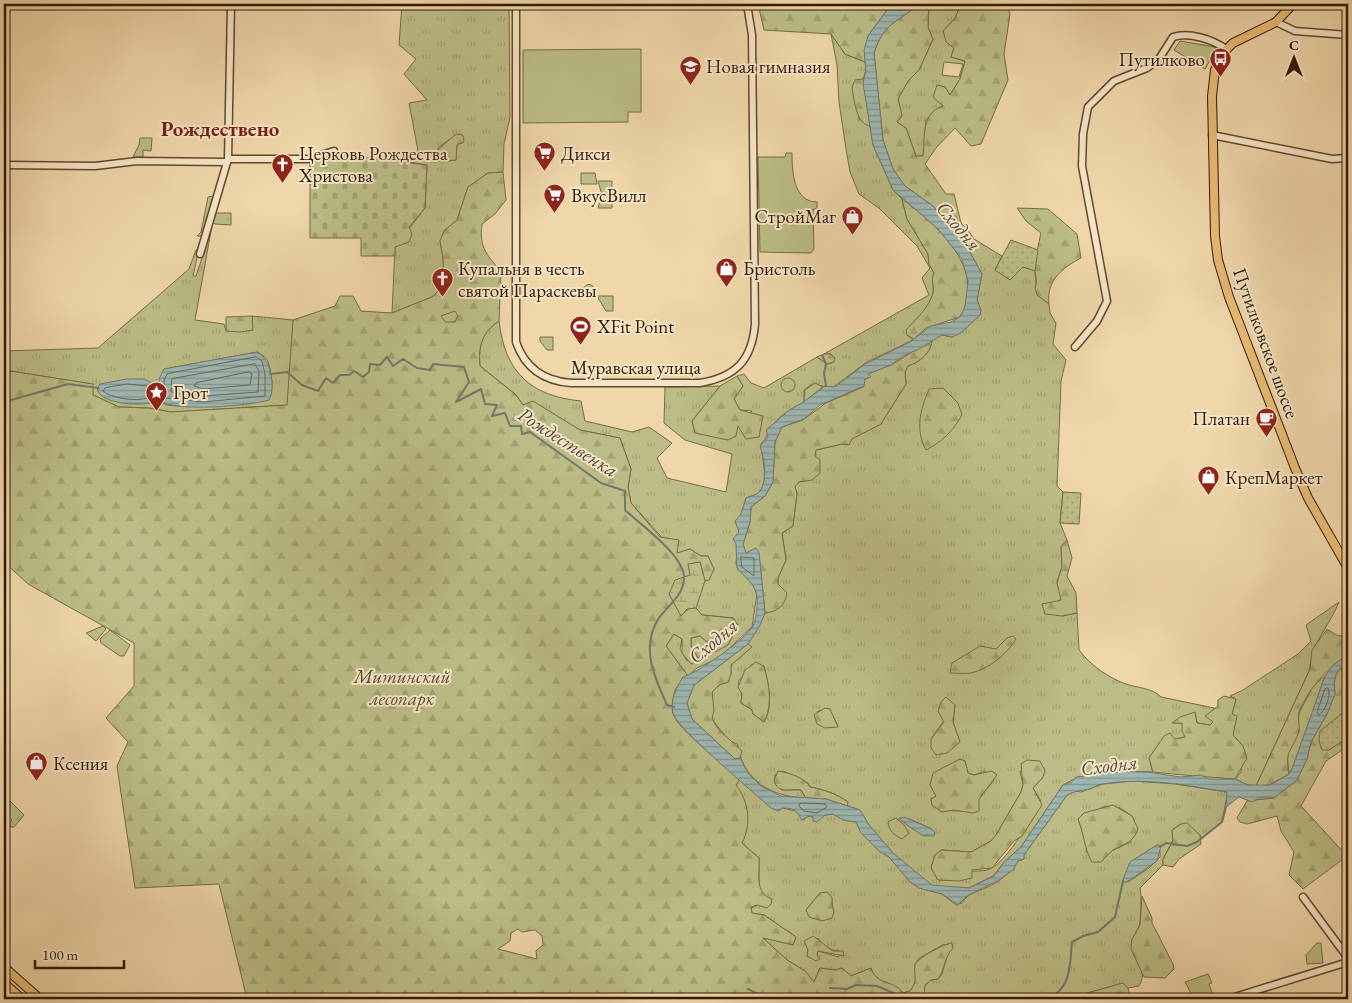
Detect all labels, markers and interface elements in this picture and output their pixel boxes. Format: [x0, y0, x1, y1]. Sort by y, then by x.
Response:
north arrow [1270, 32, 1320, 82]
text: С [1289, 36, 1299, 54]
place label: Путилково [1118, 47, 1205, 72]
bus stop icon: Путилково [1209, 47, 1233, 78]
school or university icon: Новая гимназия [678, 54, 702, 85]
place label: Новая гимназия [706, 54, 831, 79]
district label: Рождествено [161, 115, 280, 142]
place label: Церковь Рождества Христова [298, 141, 448, 188]
supermarket icon: Дикси [533, 141, 557, 172]
place label: Дикси [561, 141, 611, 166]
church icon: Церковь Рождества Христова [271, 152, 295, 183]
supermarket icon: ВкусВилл [543, 183, 567, 214]
place label: ВкусВилл [571, 183, 646, 208]
water label: Сходня [931, 196, 987, 256]
place label: СтройМаг [754, 204, 836, 229]
shop icon: СтройМаг [840, 204, 864, 235]
place label: Купальня в честь святой Параскевы [458, 256, 597, 303]
shop icon: Бристоль [715, 256, 739, 287]
place label: Бристоль [743, 256, 816, 281]
street label: Путилковское шоссе [1227, 264, 1305, 422]
church icon: Купальня в честь святой Параскевы [430, 267, 454, 298]
sports icon: XFit Point [569, 314, 593, 345]
place label: XFit Point [596, 314, 674, 339]
street label: Муравская улица [571, 355, 702, 380]
place icon: Грот [145, 380, 169, 411]
place label: Грот [173, 380, 208, 405]
water label: Рождественка [513, 401, 623, 483]
place label: Платан [1192, 406, 1250, 431]
cafe icon: Платан [1254, 406, 1278, 437]
shop icon: КрепМаркет [1197, 465, 1221, 496]
place label: КрепМаркет [1225, 465, 1323, 490]
water label: Сходня [683, 613, 743, 669]
park label: Митинский лесопарк [353, 664, 451, 711]
water label: Сходня [1079, 749, 1139, 781]
shop icon: Ксения [25, 751, 49, 782]
place label: Ксения [53, 751, 109, 776]
scale bar [35, 938, 124, 970]
text: 100 m [42, 945, 79, 964]

